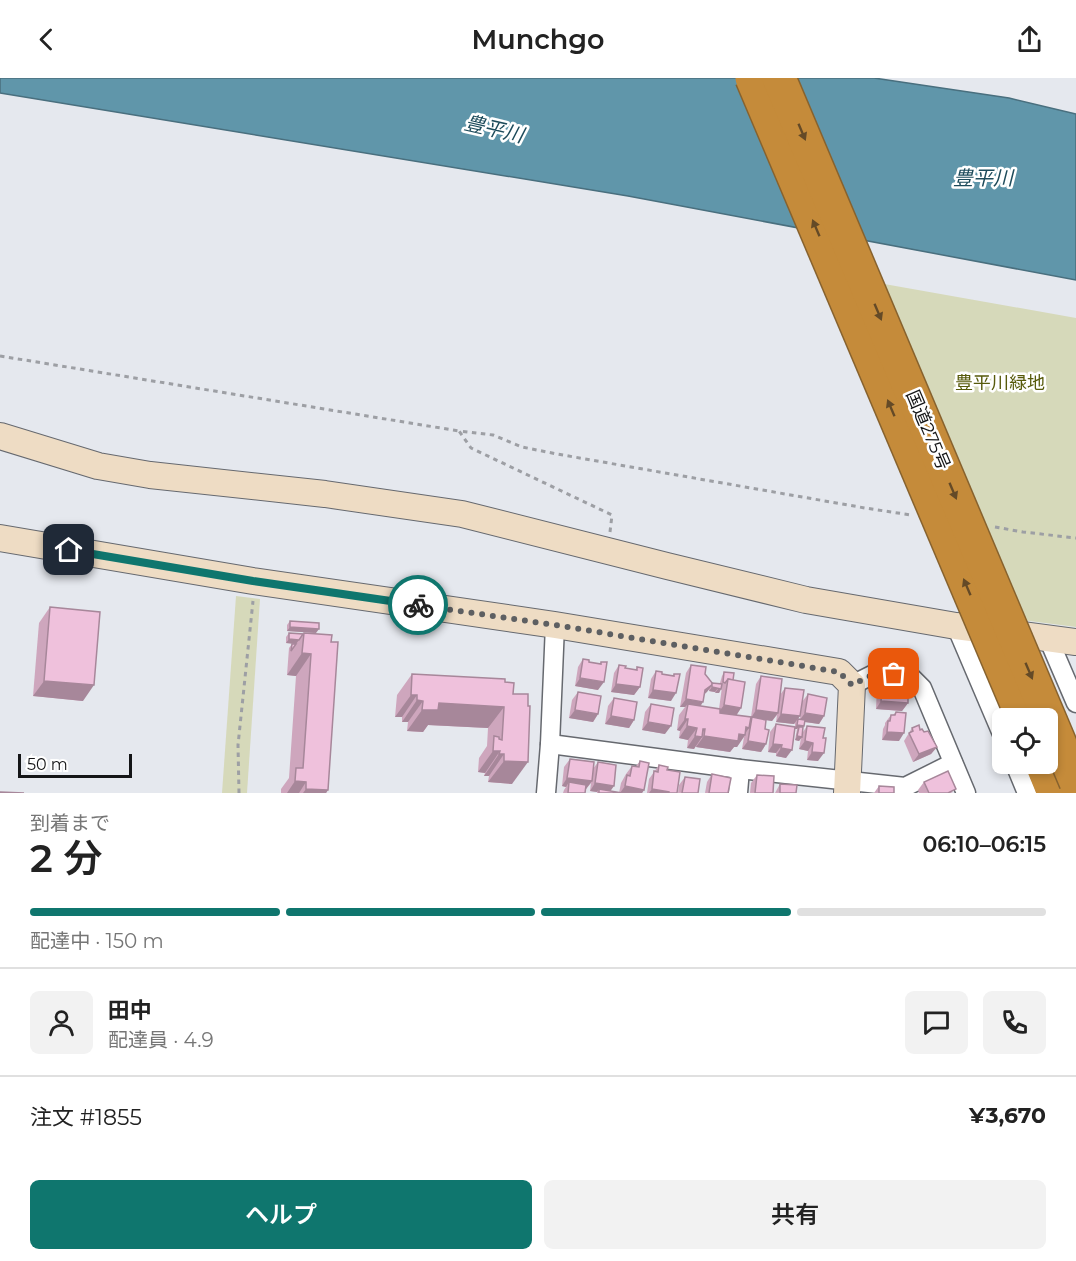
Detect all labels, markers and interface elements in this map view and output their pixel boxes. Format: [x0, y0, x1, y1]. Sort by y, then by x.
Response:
icon: back [30, 23, 63, 56]
text: Munchgo [472, 23, 604, 56]
icon: share [1013, 23, 1046, 56]
water label: 豊平川 [462, 111, 528, 148]
one-way arrow [798, 123, 807, 141]
water label: 豊平川 [953, 166, 1015, 190]
one-way arrow [810, 219, 820, 237]
one-way arrow [873, 303, 882, 320]
park label: 豊平川緑地 [955, 372, 1045, 394]
street label: 国道275号 [901, 387, 955, 473]
one-way arrow [887, 399, 896, 416]
one-way arrow [948, 483, 958, 501]
pin [43, 524, 94, 575]
icon: home [52, 533, 85, 566]
courier [388, 575, 448, 635]
one-way arrow [962, 578, 972, 596]
icon: bike [402, 589, 435, 622]
pin [868, 648, 919, 699]
icon: bag [877, 657, 910, 690]
one-way arrow [1025, 662, 1034, 680]
map controls [992, 708, 1058, 774]
button: locate [992, 708, 1058, 774]
scale bar [18, 751, 132, 778]
text: 50 m [27, 755, 68, 774]
text: 到着まで [30, 811, 110, 835]
text: 06:10–06:15 [922, 831, 1046, 858]
text: 2 分 [30, 834, 102, 882]
text: 配達中 · 150 m [30, 929, 164, 953]
button: person [30, 991, 93, 1054]
button: chat [905, 991, 968, 1054]
button: phone [983, 991, 1046, 1054]
text: 田中 [108, 997, 152, 1024]
text: 配達員 · 4.9 [108, 1028, 214, 1052]
text: ¥3,670 [969, 1102, 1046, 1129]
text: 注文 #1855 [30, 1104, 142, 1131]
button: ヘルプ [30, 1180, 532, 1249]
button: 共有 [544, 1180, 1046, 1249]

